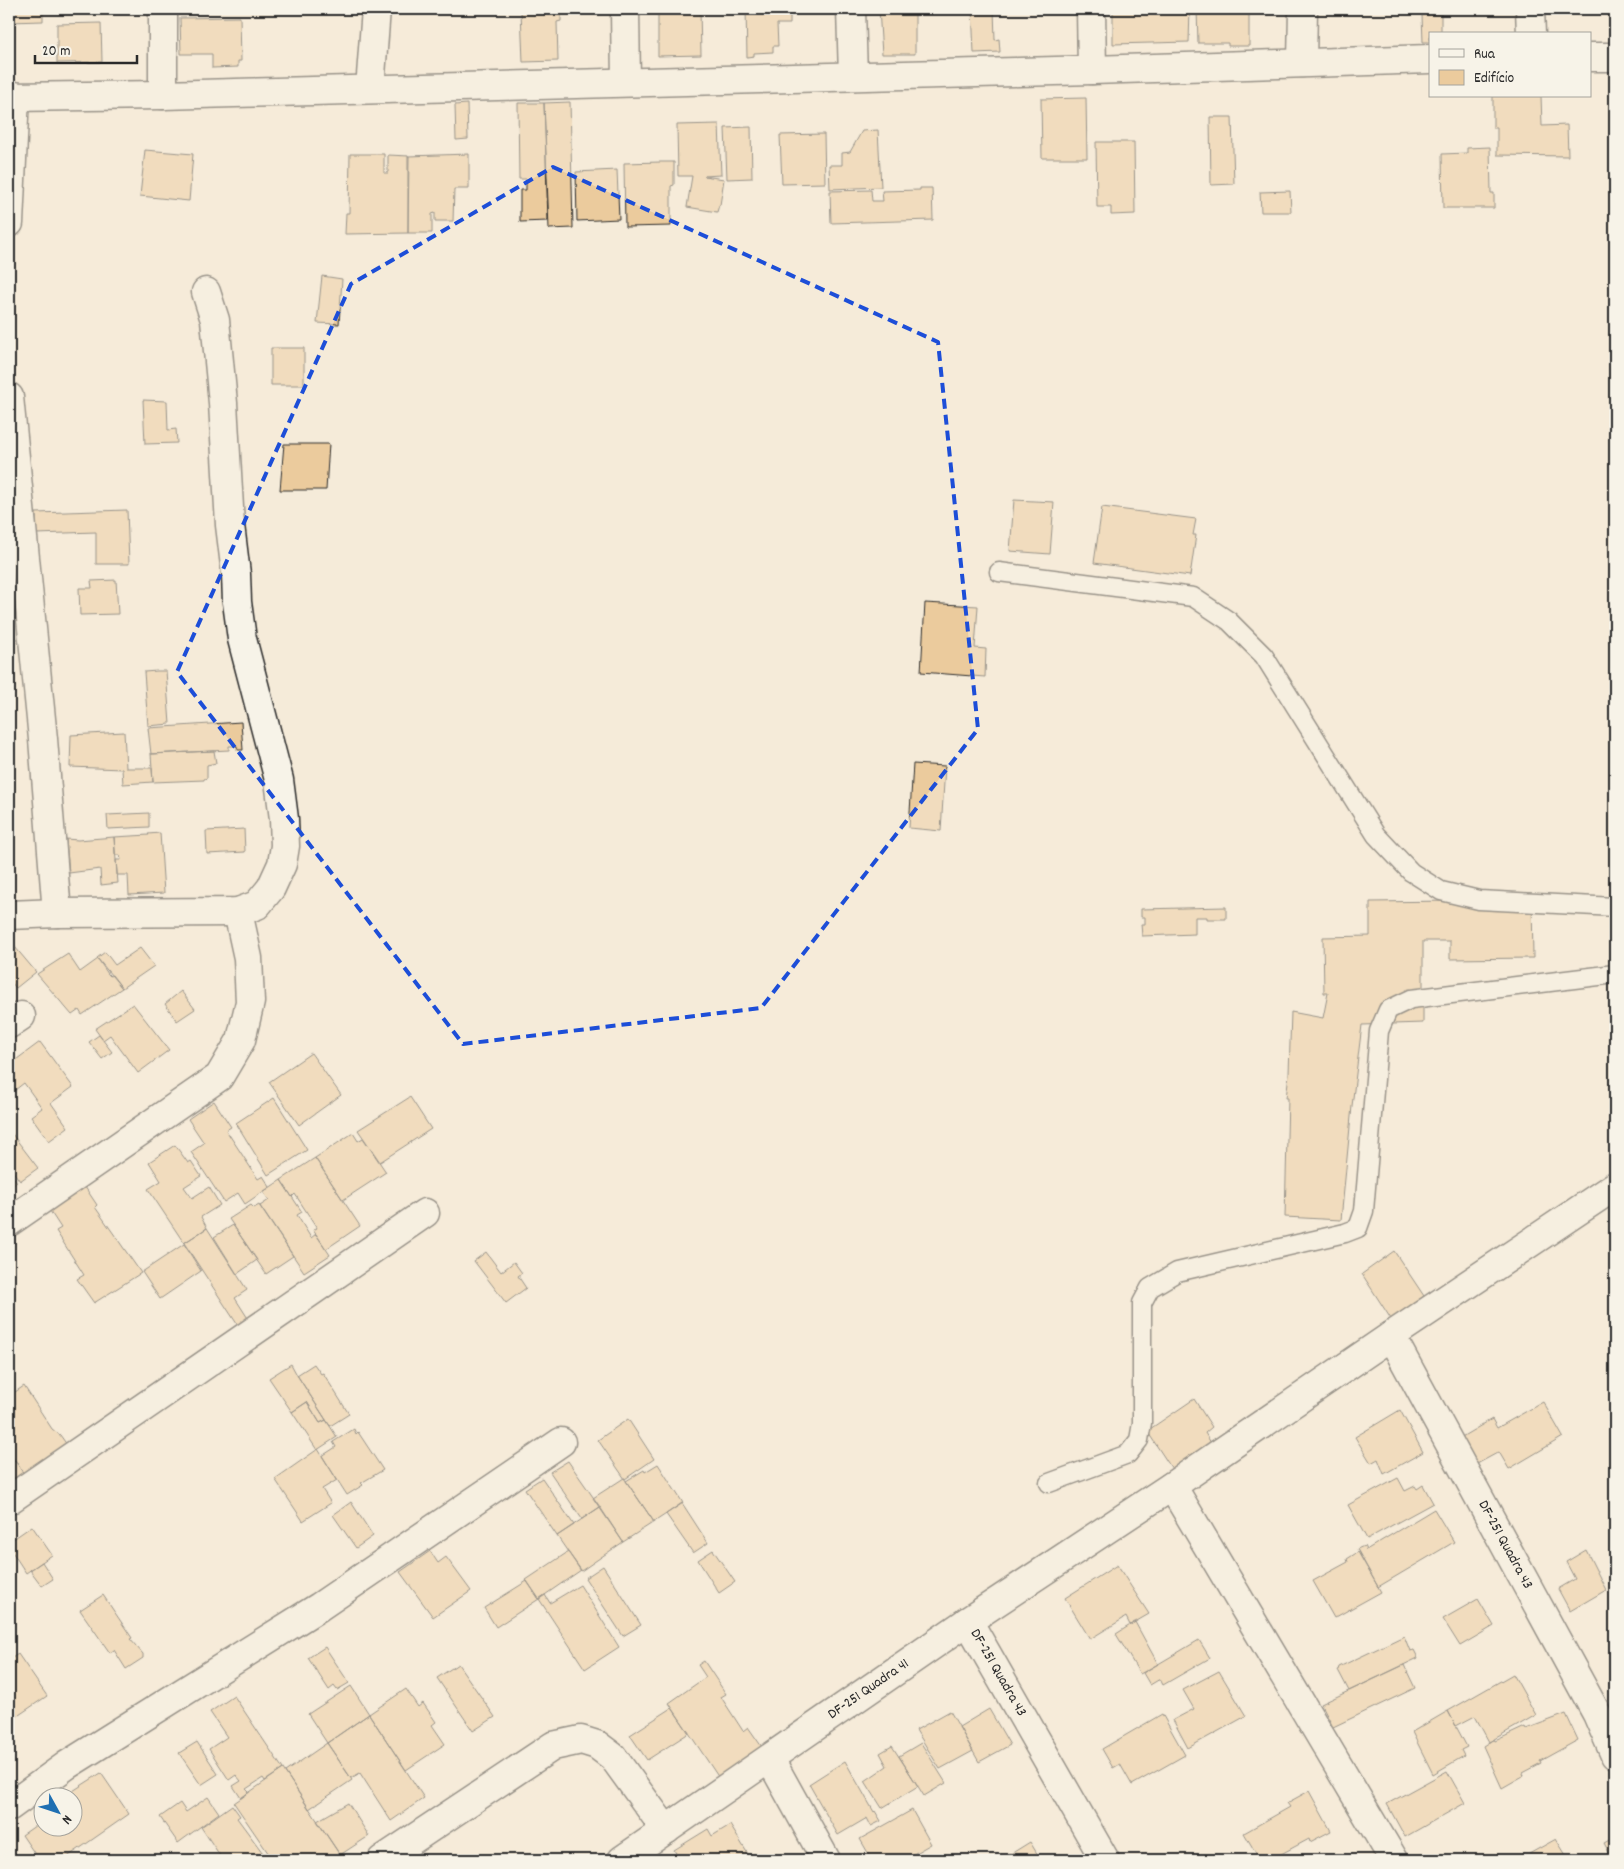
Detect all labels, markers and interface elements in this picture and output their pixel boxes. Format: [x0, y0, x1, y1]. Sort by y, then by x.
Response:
scale bar [35, 32, 138, 64]
legend [1429, 32, 1592, 98]
text: 20 m [42, 41, 70, 63]
text: Rua [1474, 44, 1496, 66]
text: Edifício [1474, 68, 1514, 90]
street label: DF-251 Quadra 43 [1472, 1497, 1538, 1593]
street label: DF-251 Quadra 43 [964, 1625, 1032, 1721]
street label: DF-251 Quadra 41 [824, 1654, 914, 1725]
north arrow [32, 1786, 82, 1836]
text: N [56, 1810, 76, 1828]

